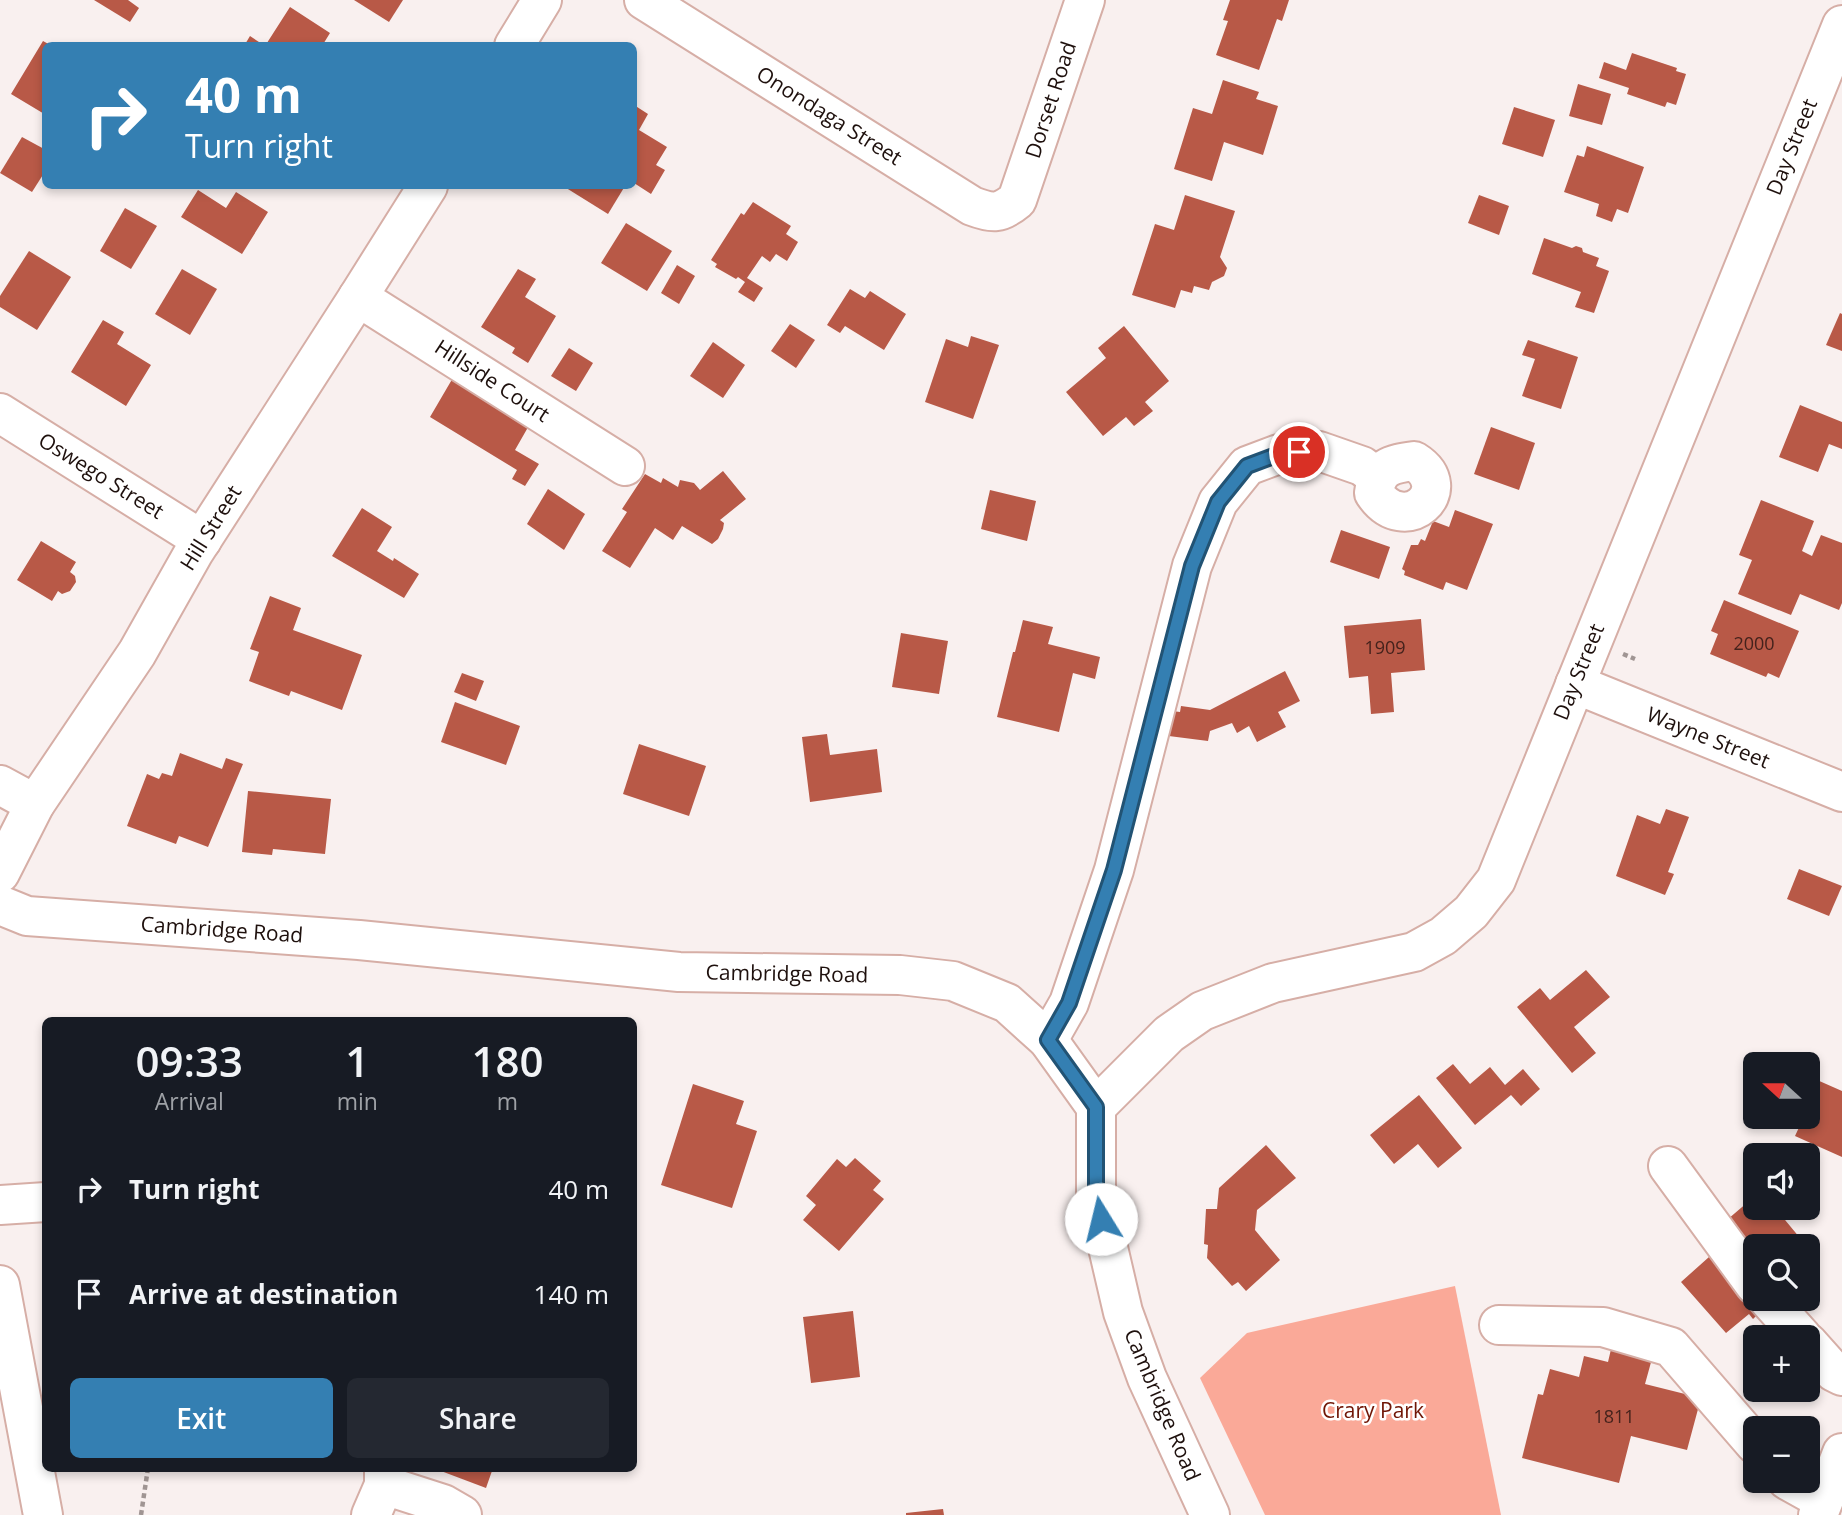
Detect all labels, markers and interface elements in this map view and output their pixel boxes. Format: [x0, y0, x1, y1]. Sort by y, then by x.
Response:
street label: Dorset Road [1018, 38, 1082, 162]
street label: Onondaga Street [752, 59, 908, 171]
text: 40 m [185, 61, 302, 127]
icon: right [70, 70, 161, 161]
street label: Day Street [1759, 94, 1823, 199]
text: Turn right [185, 124, 333, 167]
street label: Hillside Court [430, 333, 555, 428]
pin [1269, 422, 1329, 482]
street label: Oswego Street [34, 426, 169, 525]
icon: arrive [1280, 433, 1318, 471]
street label: Hill Street [173, 480, 247, 575]
street label: Day Street [1546, 619, 1610, 724]
house number: 2000 [1733, 631, 1775, 655]
house number: 1909 [1364, 635, 1406, 659]
street label: Wayne Street [1643, 700, 1774, 774]
street label: Cambridge Road [140, 909, 304, 949]
street label: Cambridge Road [705, 958, 869, 988]
text: 09:33 [136, 1032, 243, 1089]
text: 1 [345, 1032, 369, 1089]
text: 180 [471, 1032, 543, 1089]
north arrow [1743, 1052, 1820, 1129]
map controls [1743, 1052, 1820, 1493]
text: Arrival [155, 1085, 224, 1117]
text: min [337, 1085, 378, 1117]
text: m [497, 1085, 518, 1117]
button: sound [1743, 1143, 1820, 1220]
icon: right [70, 1170, 108, 1208]
text: Turn right [129, 1171, 260, 1207]
text: 40 m [548, 1171, 609, 1207]
position arrow [1064, 1182, 1138, 1256]
button: search [1743, 1234, 1820, 1311]
icon: arrive [70, 1275, 108, 1313]
text: Arrive at destination [129, 1276, 398, 1312]
text: 140 m [534, 1276, 609, 1312]
street label: Cambridge Road [1118, 1324, 1208, 1485]
button: + [1743, 1325, 1820, 1402]
button: Exit [70, 1378, 333, 1458]
button: Share [347, 1378, 609, 1458]
park label: Crary Park [1322, 1396, 1424, 1424]
house number: 1811 [1593, 1404, 1635, 1428]
button: − [1743, 1416, 1820, 1493]

